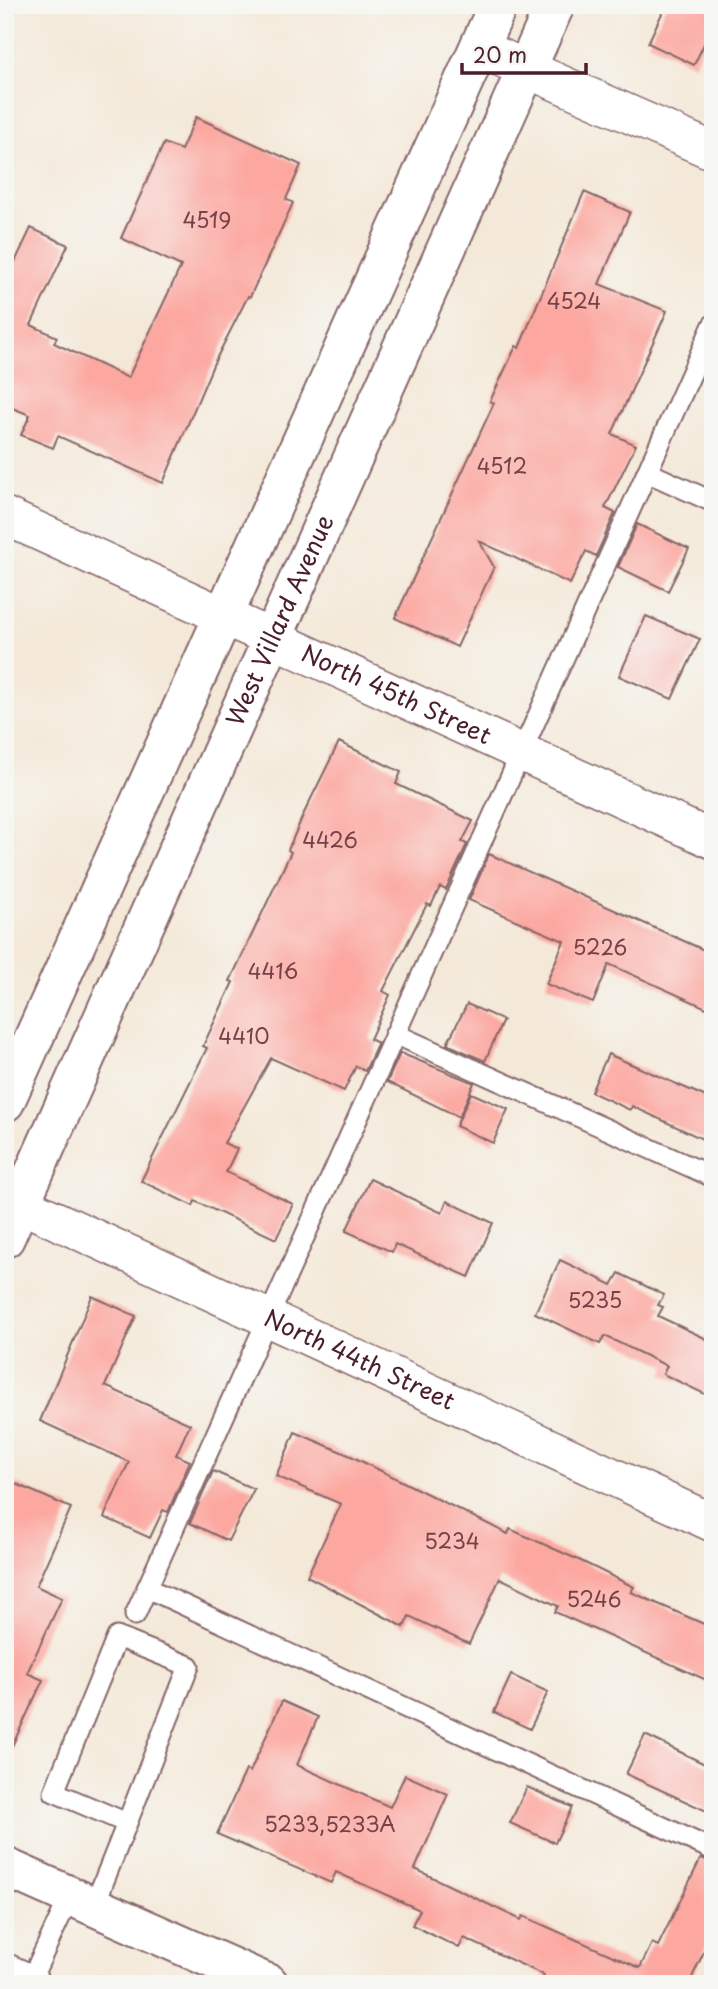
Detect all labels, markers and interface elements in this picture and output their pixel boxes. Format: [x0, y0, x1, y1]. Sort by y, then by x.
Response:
scale bar [462, 32, 587, 76]
text: 20 m [473, 38, 527, 70]
house number: 4519 [183, 203, 231, 235]
house number: 4524 [547, 284, 601, 316]
house number: 4512 [477, 449, 527, 481]
street label: West Villard Avenue [216, 508, 341, 731]
street label: North 45th Street [296, 634, 498, 752]
house number: 4426 [302, 823, 358, 855]
house number: 5226 [573, 930, 627, 962]
house number: 4416 [248, 954, 298, 986]
house number: 4410 [218, 1019, 270, 1051]
house number: 5235 [568, 1283, 622, 1315]
street label: North 44th Street [259, 1299, 461, 1418]
house number: 5234 [424, 1524, 480, 1556]
house number: 5246 [567, 1582, 622, 1614]
house number: 5233,5233A [264, 1807, 396, 1839]

